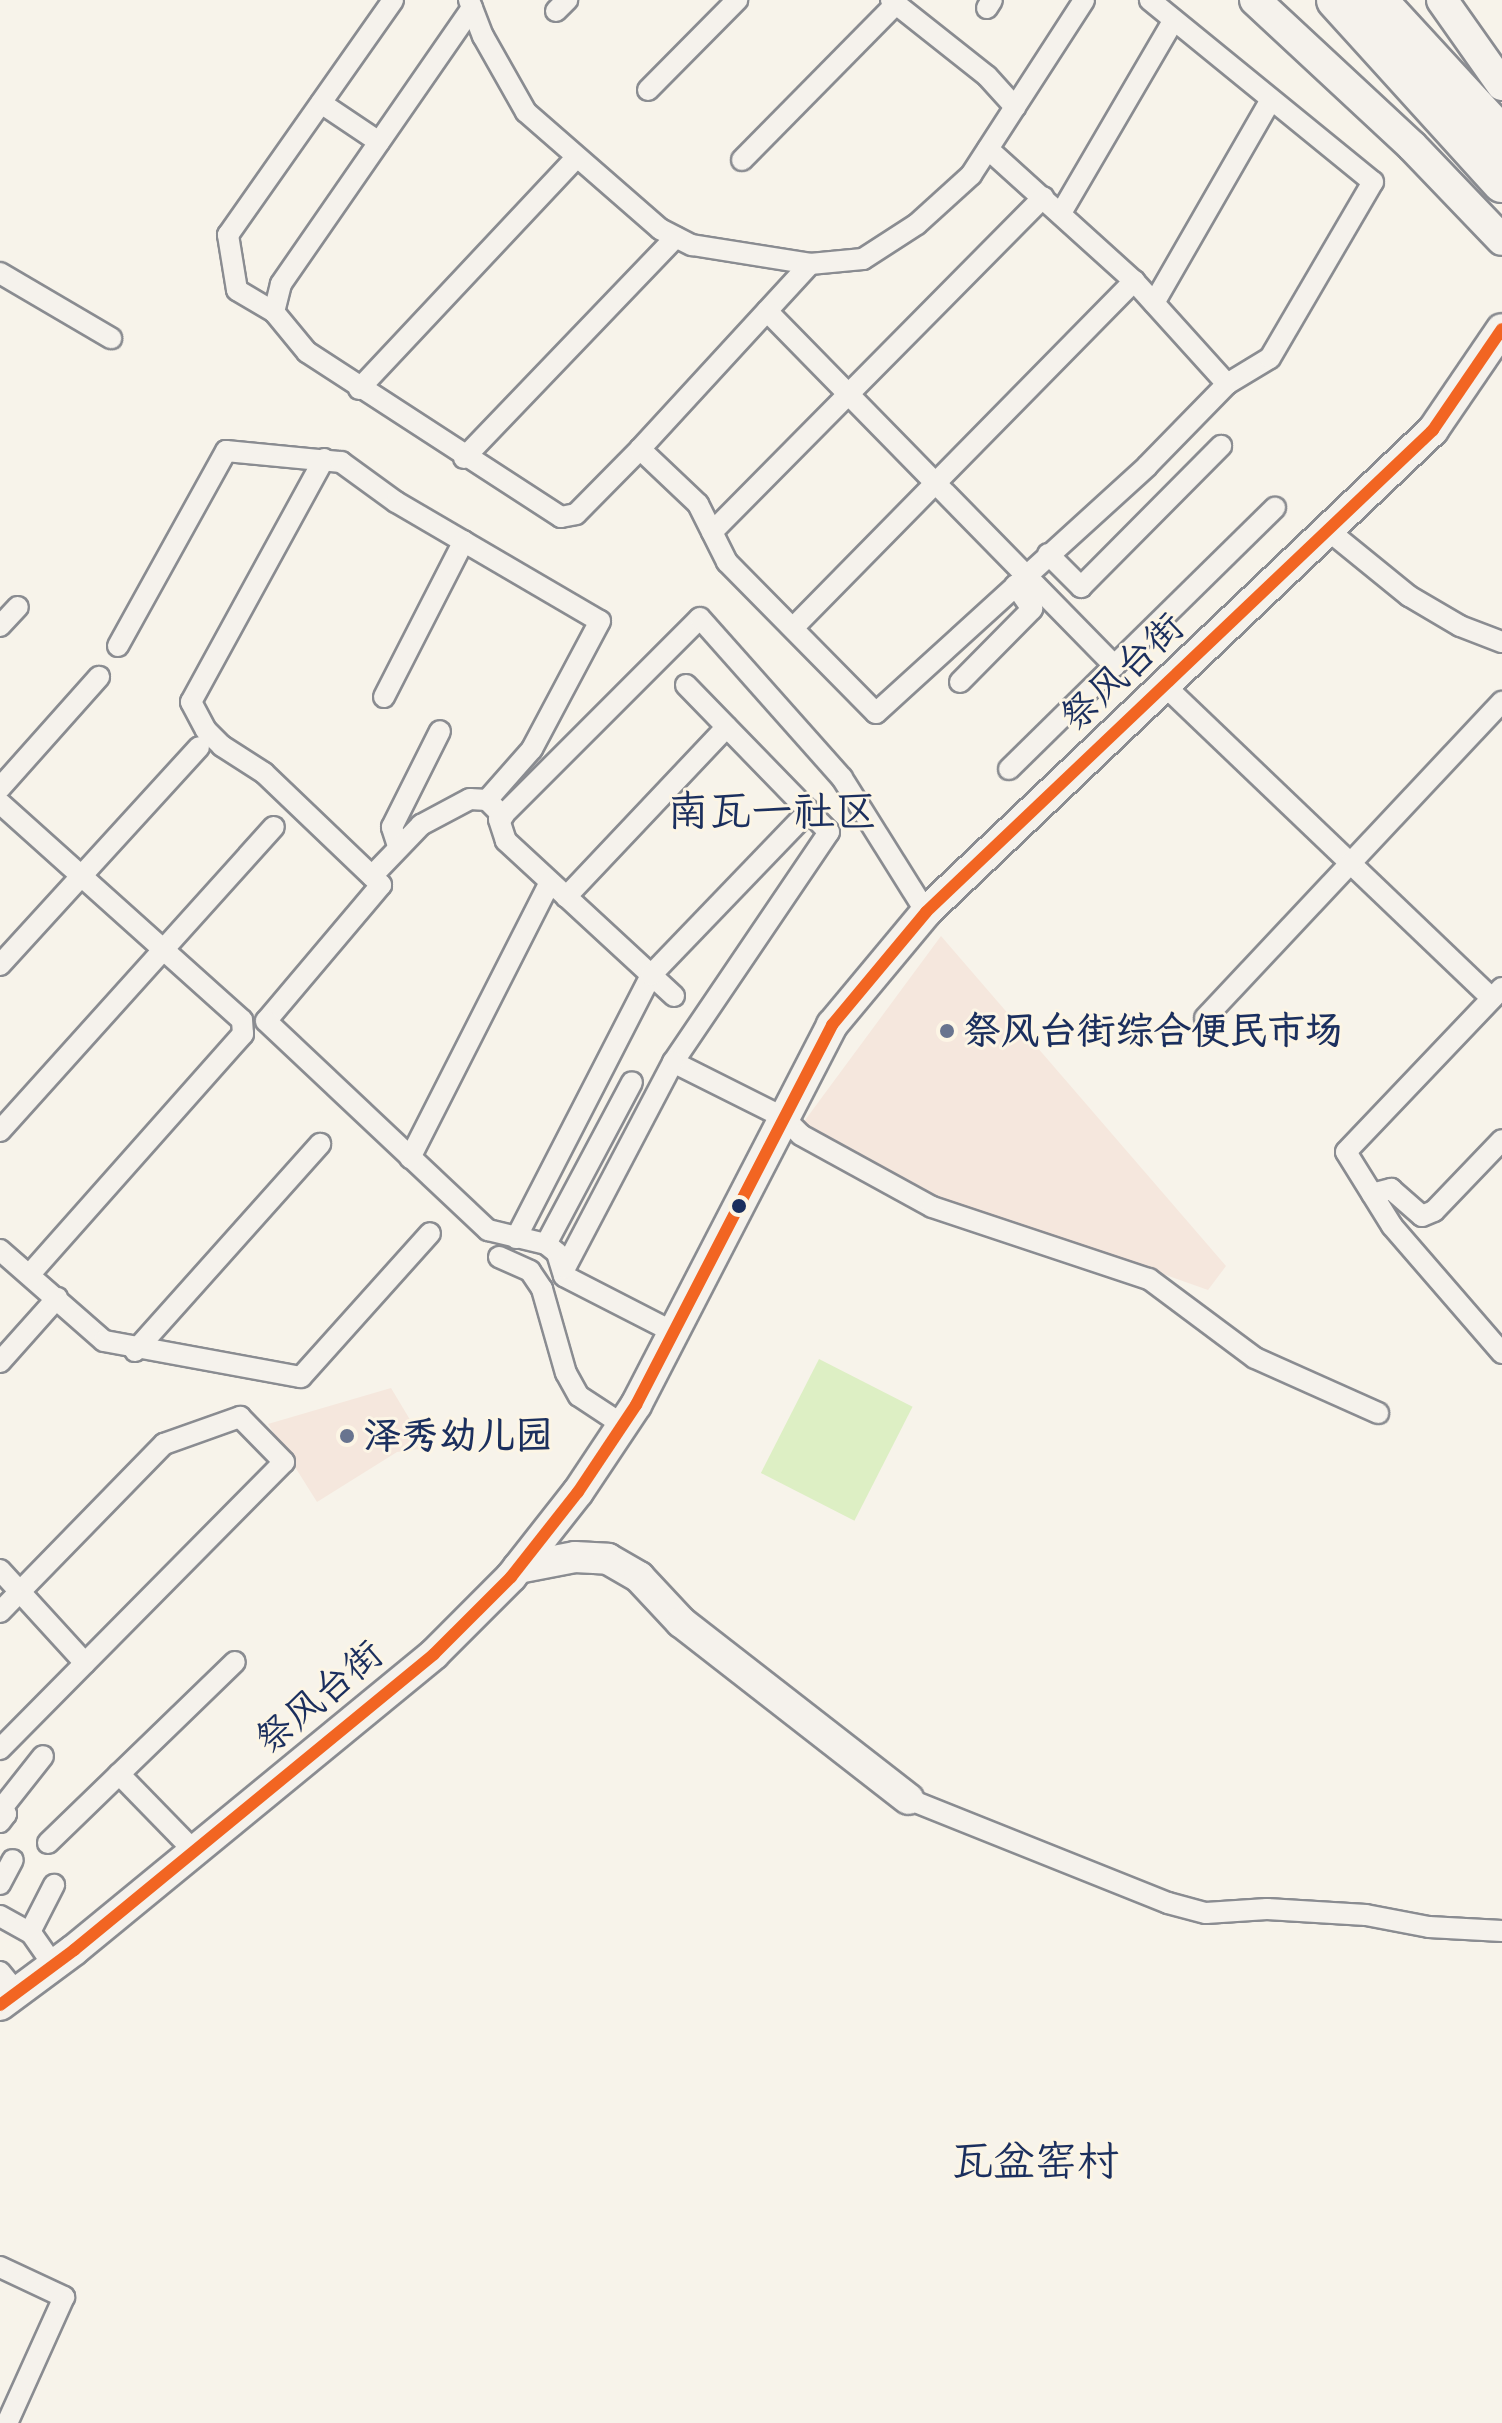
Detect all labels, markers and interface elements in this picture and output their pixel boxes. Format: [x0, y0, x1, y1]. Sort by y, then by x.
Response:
street label: 祭风台街 [1051, 603, 1193, 741]
district label: 南瓦一社区 [667, 787, 877, 837]
place label: 祭风台街综合便民市场 [963, 1008, 1343, 1054]
marker: 祭风台街综合便民市场 [938, 1022, 956, 1040]
unlabelled marker [731, 1198, 747, 1214]
place label: 泽秀幼儿园 [363, 1413, 553, 1459]
marker: 泽秀幼儿园 [338, 1427, 356, 1445]
street label: 祭风台街 [246, 1631, 392, 1763]
district label: 瓦盆窑村 [951, 2137, 1119, 2187]

